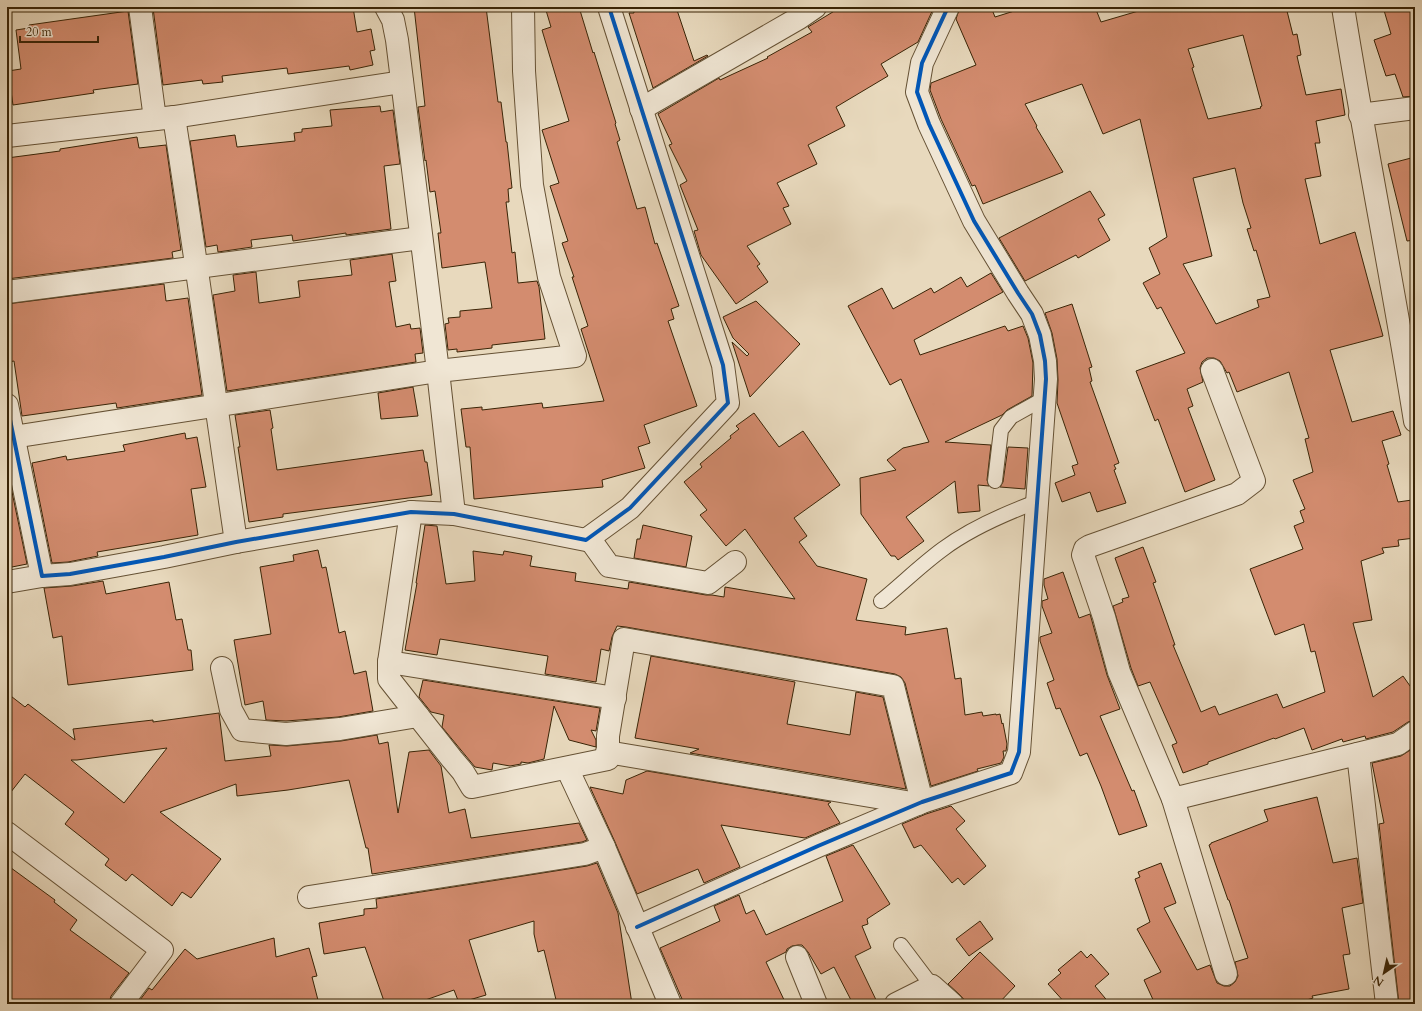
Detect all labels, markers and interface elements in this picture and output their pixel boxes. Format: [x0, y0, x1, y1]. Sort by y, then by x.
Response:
scale bar [20, 18, 98, 44]
text: 20 m [26, 24, 53, 40]
north arrow [1364, 953, 1404, 993]
text: N [1370, 972, 1387, 990]

